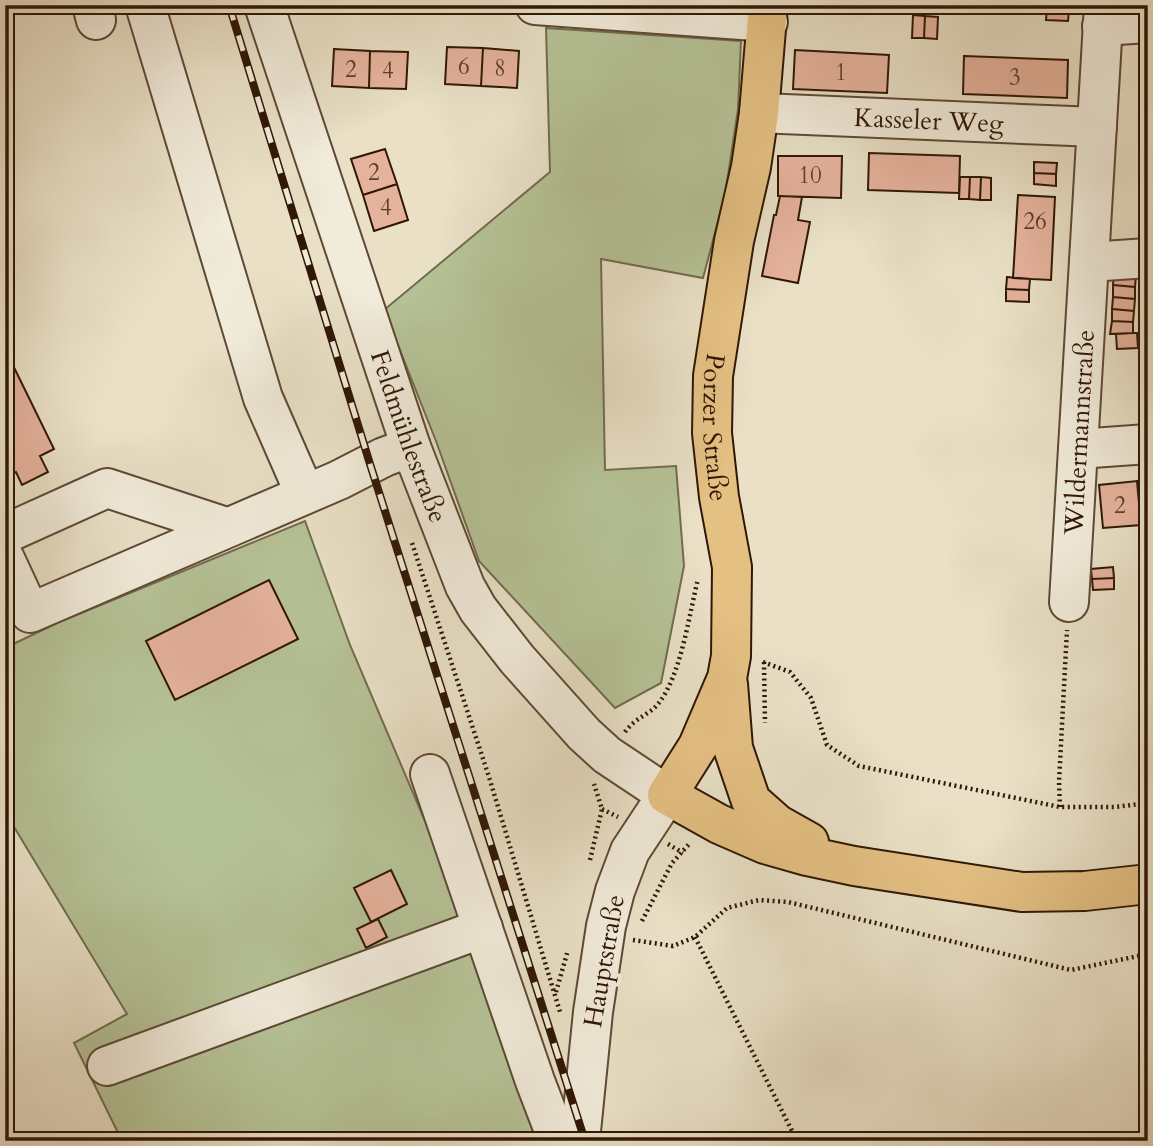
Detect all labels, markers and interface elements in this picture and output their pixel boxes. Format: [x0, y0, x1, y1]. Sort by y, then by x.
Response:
house number: 6 [458, 51, 470, 82]
house number: 8 [494, 53, 506, 84]
house number: 2 [345, 54, 357, 85]
house number: 4 [382, 55, 394, 86]
house number: 1 [835, 57, 847, 88]
house number: 3 [1009, 62, 1021, 93]
street label: Kasseler Weg [853, 99, 1005, 141]
house number: 2 [368, 157, 380, 188]
house number: 10 [798, 160, 822, 191]
house number: 4 [380, 192, 392, 223]
house number: 26 [1023, 206, 1047, 237]
street label: Wildermannstraße [1055, 329, 1102, 537]
street label: Feldmühlestraße [362, 345, 456, 528]
street label: Porzer Straße [695, 351, 737, 503]
house number: 2 [1114, 490, 1126, 521]
street label: Hauptstraße [575, 892, 633, 1030]

